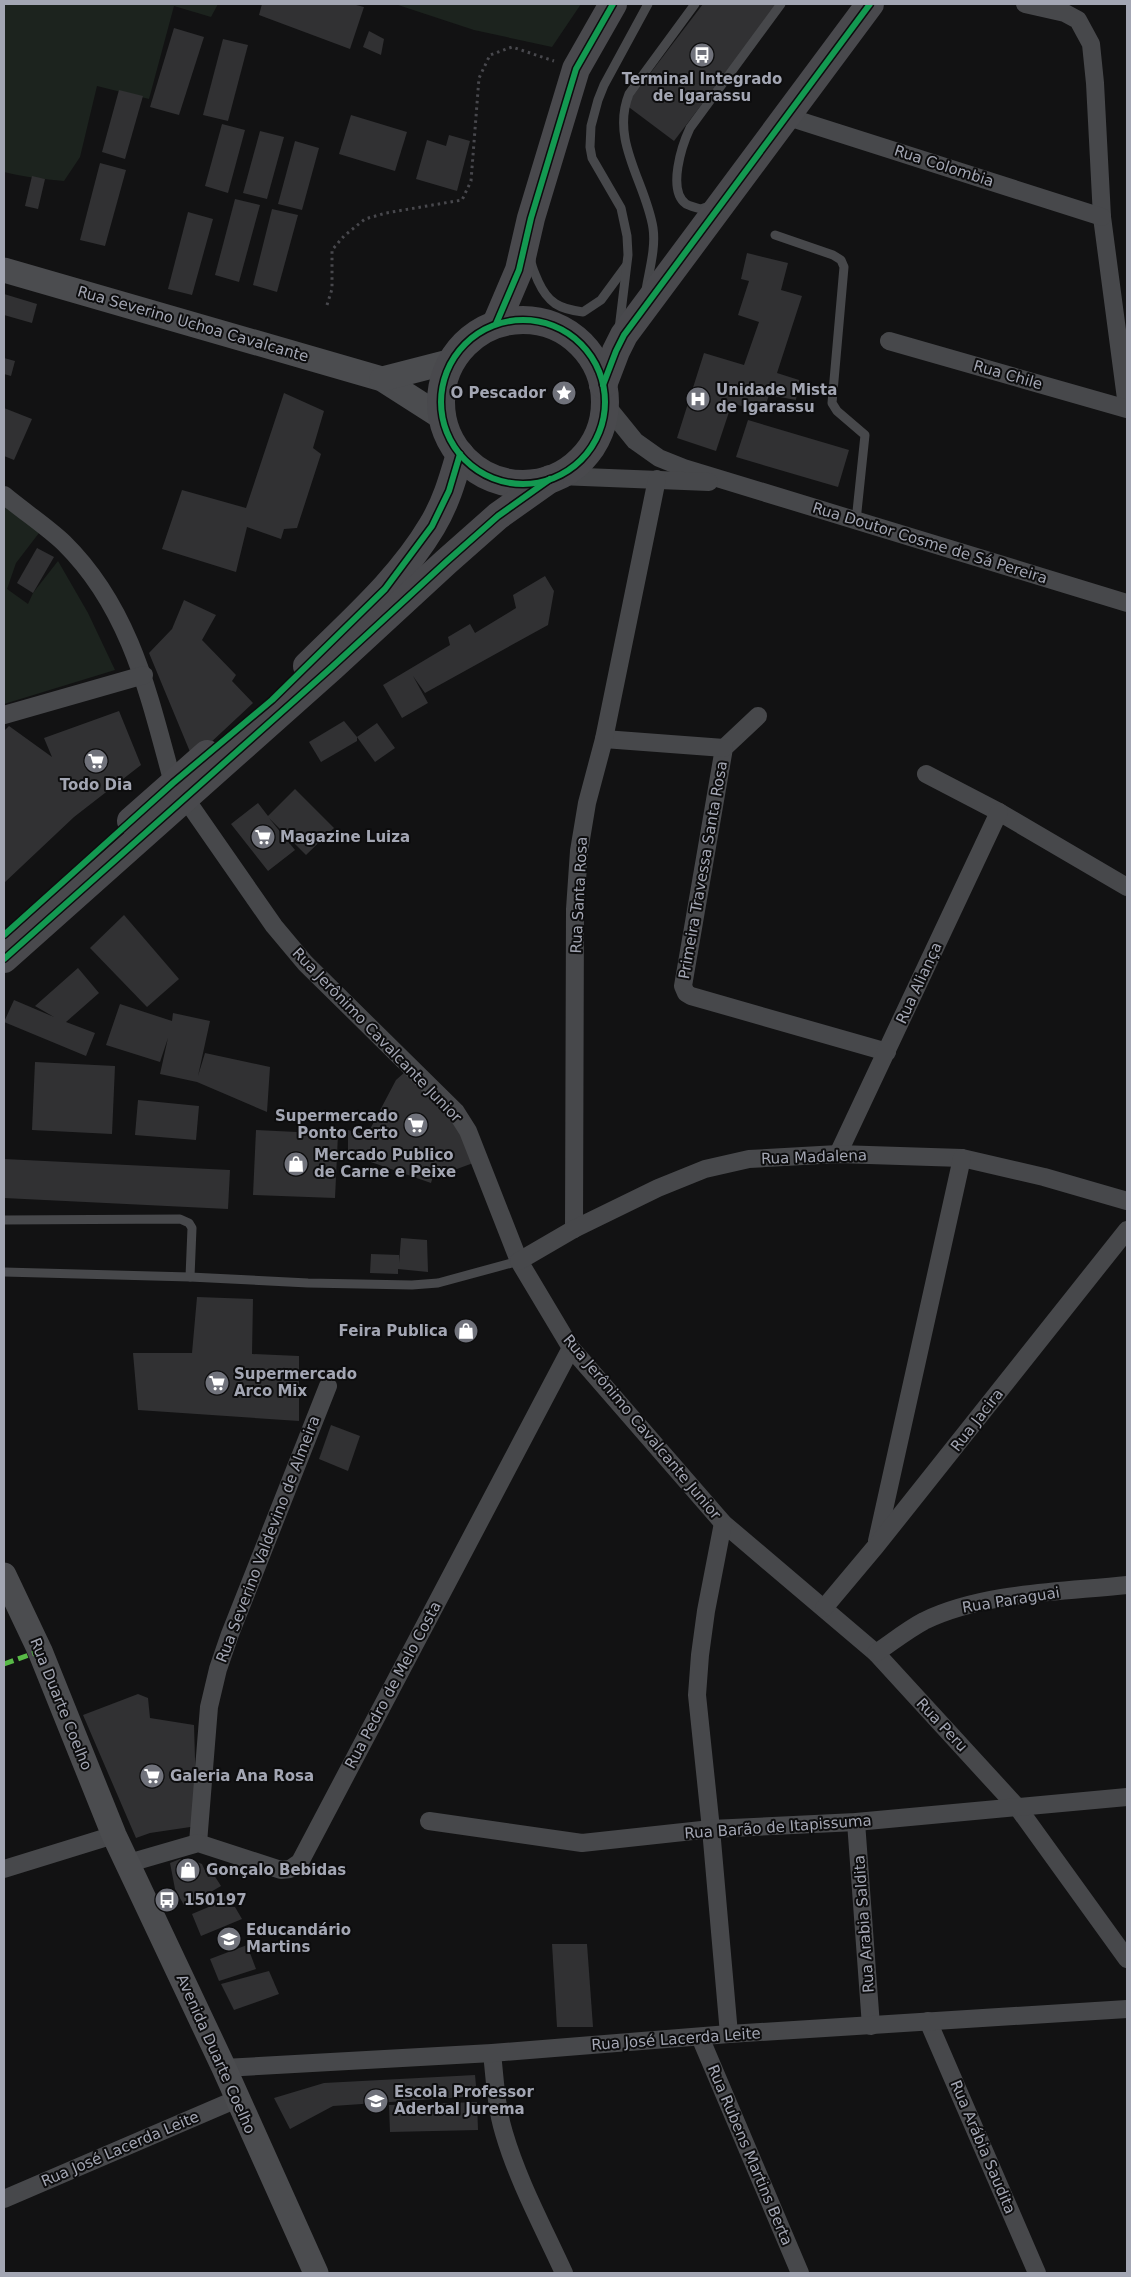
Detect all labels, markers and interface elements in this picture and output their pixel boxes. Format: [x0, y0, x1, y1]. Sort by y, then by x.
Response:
bus stop icon: Terminal Integrado de Igarassu [689, 42, 715, 68]
place label: Terminal Integrado de Igarassu [622, 70, 782, 105]
street label: Rua Colombia [892, 141, 996, 191]
street label: Rua Severino Uchoa Cavalcante [75, 282, 311, 366]
street label: Rua Chile [972, 357, 1044, 393]
place icon: O Pescador [551, 380, 577, 406]
place label: Unidade Mista de Igarassu [716, 381, 837, 416]
place label: O Pescador [450, 384, 547, 402]
hospital icon: Unidade Mista de Igarassu [685, 386, 711, 412]
street label: Rua Doutor Cosme de Sá Pereira [810, 499, 1050, 587]
supermarket icon: Todo Dia [83, 748, 109, 774]
street label: Primeira Travessa Santa Rosa [675, 759, 731, 981]
place label: Todo Dia [60, 776, 132, 794]
supermarket icon: Magazine Luiza [250, 824, 276, 850]
place label: Magazine Luiza [280, 828, 410, 846]
street label: Rua Santa Rosa [567, 836, 591, 954]
street label: Rua Aliança [892, 939, 946, 1027]
street label: Rua Jerônimo Cavalcante Junior [289, 944, 466, 1127]
place label: Supermercado Ponto Certo [275, 1107, 398, 1142]
supermarket icon: Supermercado Ponto Certo [403, 1112, 429, 1138]
place label: Mercado Publico de Carne e Peixe [314, 1146, 456, 1181]
street label: Rua Madalena [761, 1146, 867, 1168]
shop icon: Mercado Publico de Carne e Peixe [283, 1151, 309, 1177]
shop icon: Feira Publica [453, 1318, 479, 1344]
place label: Feira Publica [339, 1322, 448, 1340]
street label: Rua Jerônimo Cavalcante Junior [559, 1331, 725, 1524]
place label: Supermercado Arco Mix [234, 1365, 357, 1400]
supermarket icon: Supermercado Arco Mix [204, 1370, 230, 1396]
street label: Rua Jacira [947, 1385, 1007, 1455]
street label: Rua Severino Valdevino de Almeira [212, 1413, 324, 1665]
street label: Rua Paraguai [961, 1583, 1061, 1617]
street label: Rua Pedro de Melo Costa [341, 1598, 445, 1772]
street label: Rua Duarte Coelho [26, 1635, 96, 1773]
street label: Rua Peru [913, 1694, 971, 1756]
supermarket icon: Galeria Ana Rosa [139, 1763, 165, 1789]
place label: Galeria Ana Rosa [170, 1767, 314, 1785]
street label: Rua Barão de Itapissuma [684, 1811, 872, 1843]
street label: Rua Arabia Saldita [850, 1854, 878, 1994]
shop icon: Gonçalo Bebidas [175, 1857, 201, 1883]
place label: Gonçalo Bebidas [206, 1861, 346, 1879]
bus stop icon: 150197 [154, 1887, 180, 1913]
place label: 150197 [184, 1891, 247, 1909]
place label: Educandário Martins [246, 1921, 351, 1956]
school or university icon: Educandário Martins [216, 1926, 242, 1952]
street label: Avenida Duarte Coelho [173, 1971, 259, 2137]
street label: Rua José Lacerda Leite [591, 2024, 761, 2054]
street label: Rua Rubens Martins Berta [704, 2062, 796, 2248]
street label: Rua Arábia Saudita [947, 2077, 1019, 2217]
place label: Escola Professor Aderbal Jurema [394, 2083, 534, 2118]
school or university icon: Escola Professor Aderbal Jurema [363, 2088, 389, 2114]
street label: Rua José Lacerda Leite [38, 2108, 202, 2190]

